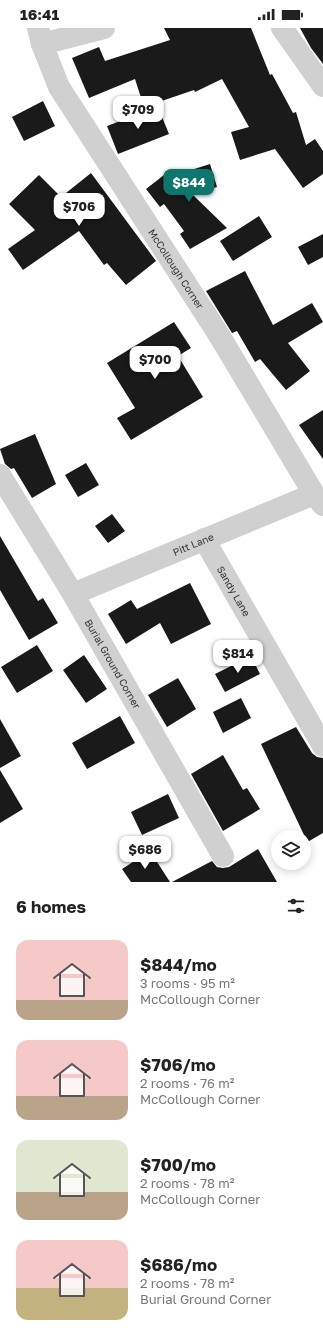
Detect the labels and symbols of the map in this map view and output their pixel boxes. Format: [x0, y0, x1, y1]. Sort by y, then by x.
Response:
pin: $709 [114, 96, 162, 130]
pin: $844 [165, 169, 213, 203]
pin: $706 [55, 193, 103, 227]
street label: McCollough Corner [146, 227, 206, 311]
pin: $700 [131, 346, 179, 380]
street label: Pitt Lane [171, 530, 215, 558]
street label: Sandy Lane [215, 564, 253, 618]
street label: Burial Ground Corner [83, 617, 143, 711]
pin: $814 [214, 640, 262, 674]
pin: $686 [121, 836, 169, 870]

